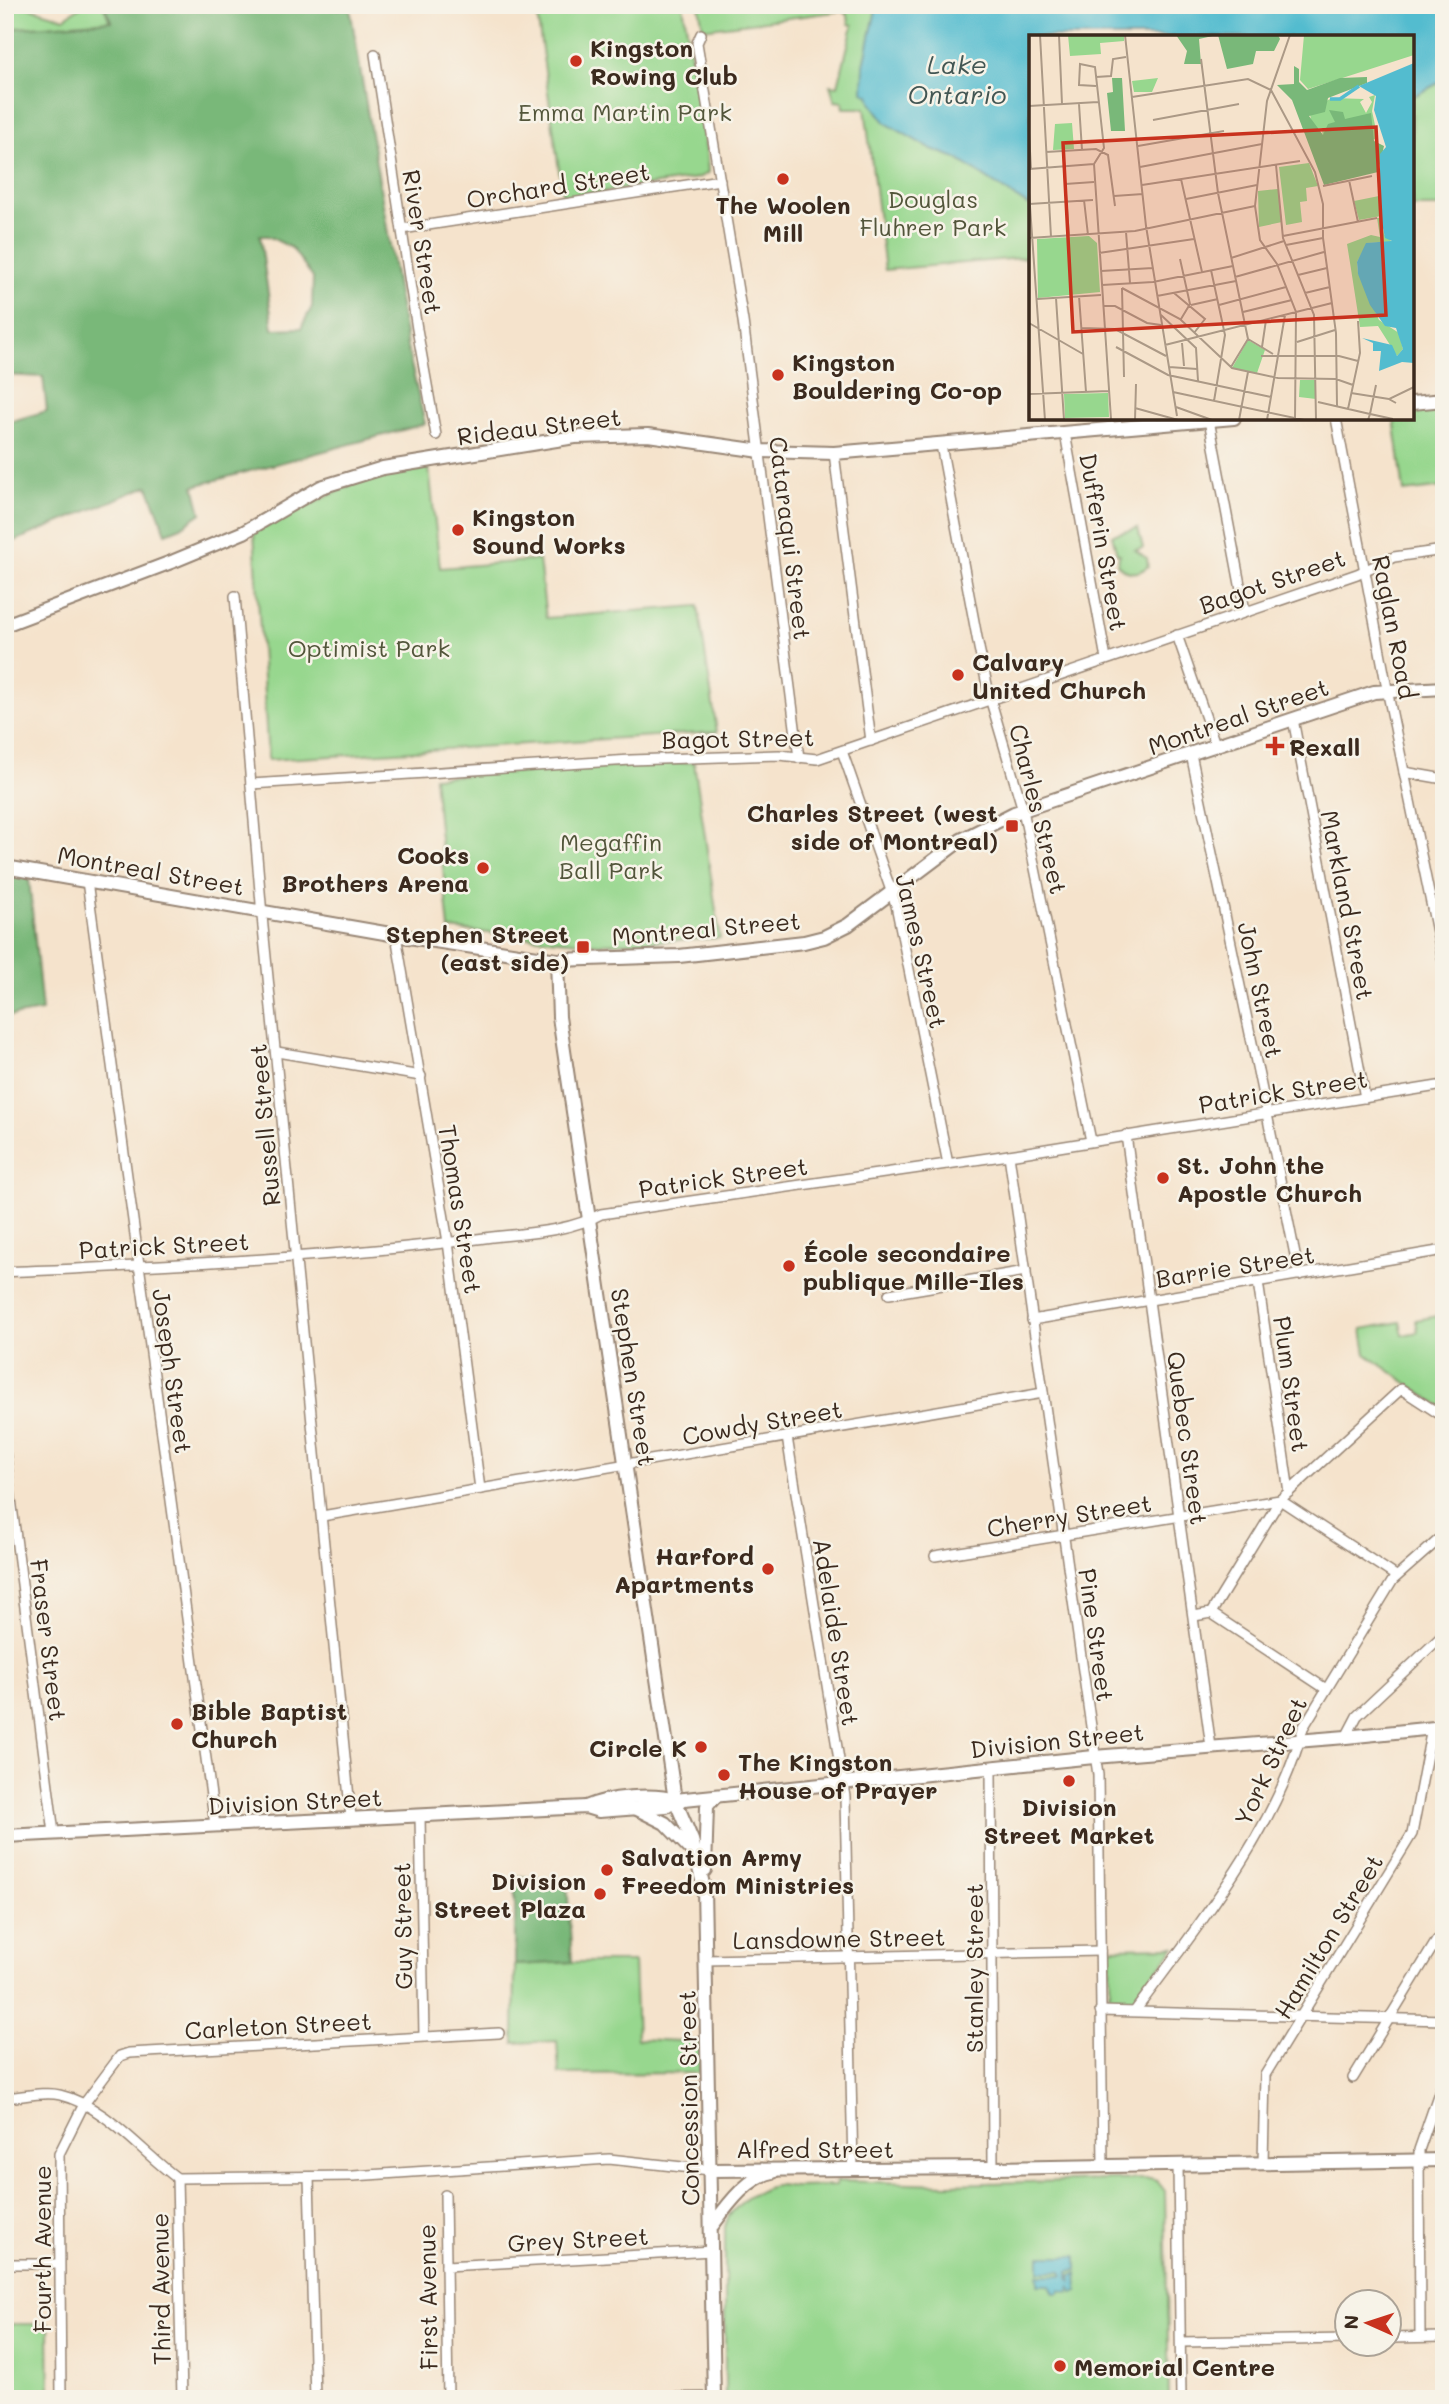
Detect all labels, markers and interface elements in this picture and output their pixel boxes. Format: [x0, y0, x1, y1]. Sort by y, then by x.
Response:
place label: Kingston Rowing Club [590, 32, 738, 91]
inset map [1029, 35, 1414, 420]
water label: Lake Ontario [907, 47, 1007, 111]
marker: Kingston Rowing Club [568, 53, 584, 69]
park label: Emma Martin Park [518, 96, 732, 127]
street label: Orchard Street [464, 155, 652, 215]
street label: River Street [396, 167, 450, 317]
marker: The Woolen Mill [775, 171, 791, 187]
park label: Douglas Fluhrer Park [859, 183, 1007, 242]
place label: The Woolen Mill [715, 189, 851, 248]
place label: Kingston Bouldering Co-op [792, 346, 1002, 405]
marker: Kingston Bouldering Co-op [770, 367, 786, 383]
street label: Rideau Street [455, 401, 623, 451]
street label: Cataraqui Street [763, 435, 819, 641]
street label: Dufferin Street [1073, 451, 1135, 633]
place label: Kingston Sound Works [472, 501, 626, 560]
marker: Kingston Sound Works [450, 522, 466, 538]
street label: Bagot Street [1195, 541, 1349, 621]
street label: Raglan Road [1366, 552, 1424, 702]
park label: Optimist Park [288, 632, 450, 663]
place label: Calvary United Church [972, 646, 1146, 705]
marker: Calvary United Church [950, 667, 966, 683]
street label: Montreal Street [1144, 671, 1332, 761]
street label: Bagot Street [661, 721, 815, 755]
street label: Charles Street [1003, 721, 1075, 897]
place label: Rexall [1289, 731, 1360, 762]
marker: Rexall [1267, 738, 1283, 754]
place label: Charles Street (west side of Montreal) [747, 797, 998, 856]
street label: Markland Street [1314, 808, 1382, 1002]
marker: Charles Street (west side of Montreal) [1004, 818, 1020, 834]
park label: Megaffin Ball Park [559, 826, 663, 885]
street label: Montreal Street [55, 838, 247, 902]
place label: Cooks Brothers Arena [282, 839, 469, 898]
marker: Cooks Brothers Arena [475, 860, 491, 876]
street label: James Street [889, 871, 955, 1031]
street label: Montreal Street [610, 904, 802, 952]
place label: Stephen Street (east side) [386, 918, 569, 977]
street label: John Street [1231, 919, 1291, 1061]
marker: Stephen Street (east side) [575, 939, 591, 955]
street label: Russell Street [241, 1043, 287, 1207]
street label: Patrick Street [1196, 1062, 1370, 1120]
street label: Thomas Street [432, 1122, 490, 1296]
place label: St. John the Apostle Church [1177, 1149, 1362, 1208]
street label: Patrick Street [636, 1150, 810, 1204]
marker: St. John the Apostle Church [1155, 1170, 1171, 1186]
street label: Patrick Street [78, 1225, 250, 1265]
place label: École secondaire publique Mille-Iles [803, 1237, 1024, 1296]
street label: Barrie Street [1153, 1238, 1317, 1294]
marker: École secondaire publique Mille-Iles [781, 1258, 797, 1274]
street label: Joseph Street [146, 1286, 200, 1456]
street label: Stephen Street [605, 1286, 663, 1468]
street label: Plum Street [1267, 1314, 1317, 1454]
street label: Quebec Street [1160, 1349, 1216, 1527]
street label: Cowdy Street [680, 1393, 844, 1451]
street label: Cherry Street [984, 1487, 1154, 1543]
street label: Adelaide Street [807, 1536, 867, 1728]
place label: Harford Apartments [614, 1540, 754, 1599]
street label: Fraser Street [24, 1557, 74, 1723]
marker: Harford Apartments [760, 1561, 776, 1577]
street label: Pine Street [1072, 1566, 1122, 1704]
street label: York Street [1227, 1692, 1313, 1830]
place label: Bible Baptist Church [191, 1695, 348, 1754]
street label: Division Street [969, 1715, 1145, 1765]
marker: Bible Baptist Church [169, 1716, 185, 1732]
place label: Circle K [589, 1732, 687, 1763]
marker: Circle K [693, 1739, 709, 1755]
place label: The Kingston House of Prayer [738, 1746, 938, 1805]
marker: The Kingston House of Prayer [716, 1767, 732, 1783]
marker: Division Street Market [1061, 1773, 1077, 1789]
street label: Division Street [207, 1781, 383, 1821]
place label: Division Street Market [984, 1791, 1154, 1850]
place label: Salvation Army Freedom Ministries [621, 1841, 854, 1900]
street label: Hamilton Street [1267, 1848, 1389, 2024]
street label: Guy Street [385, 1862, 419, 1990]
marker: Salvation Army Freedom Ministries [599, 1862, 615, 1878]
place label: Division Street Plaza [434, 1865, 586, 1924]
street label: Stanley Street [958, 1883, 989, 2053]
marker: Division Street Plaza [592, 1886, 608, 1902]
street label: Lansdowne Street [732, 1921, 946, 1955]
street label: Concession Street [671, 1990, 705, 2206]
street label: Carleton Street [184, 2005, 372, 2045]
street label: Alfred Street [736, 2133, 894, 2164]
street label: Fourth Avenue [26, 2165, 57, 2333]
street label: Third Avenue [143, 2213, 177, 2365]
street label: Grey Street [507, 2220, 649, 2258]
street label: First Avenue [410, 2224, 444, 2370]
north arrow [1334, 2288, 1404, 2358]
text: N [1338, 2314, 1363, 2330]
place label: Memorial Centre [1074, 2351, 1275, 2382]
marker: Memorial Centre [1052, 2358, 1068, 2374]

